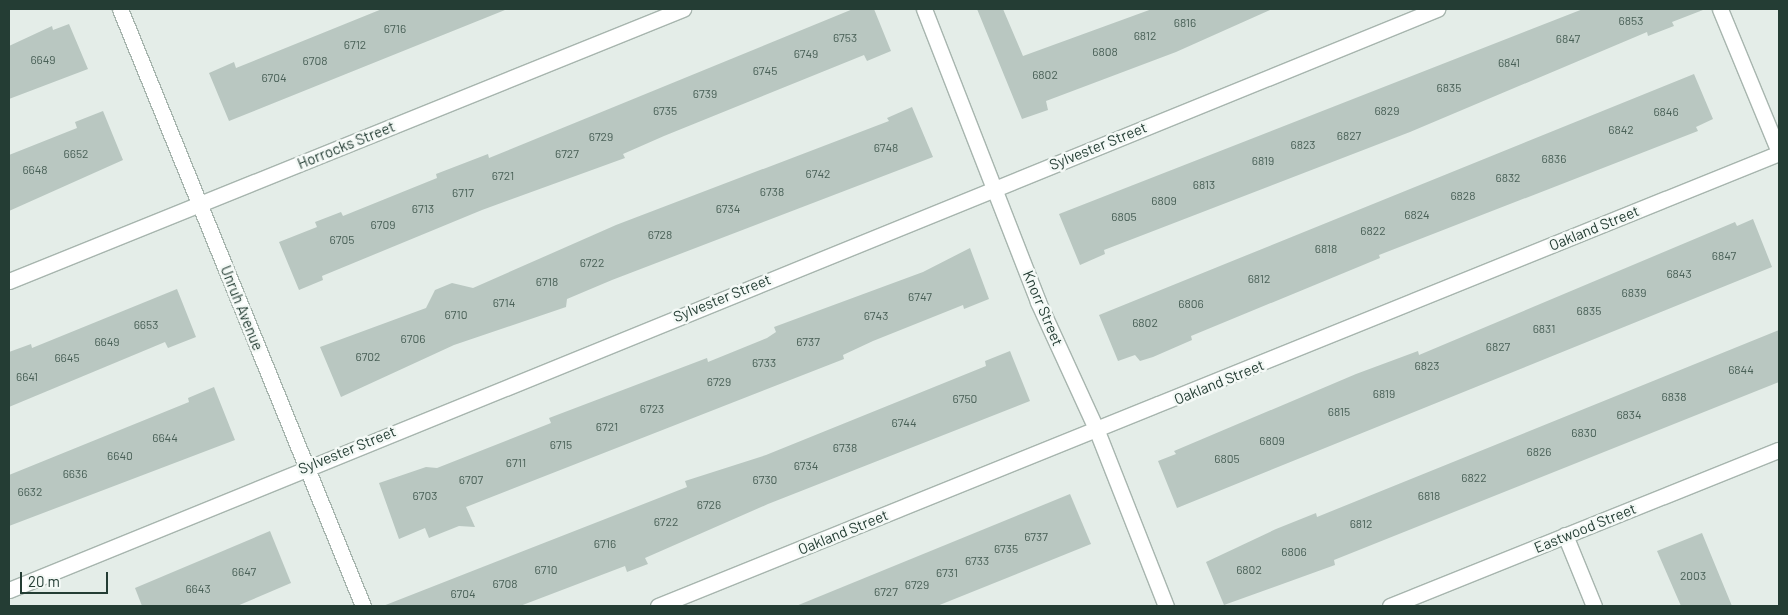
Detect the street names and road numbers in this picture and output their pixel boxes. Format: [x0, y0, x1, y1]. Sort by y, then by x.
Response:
street label: Horrocks Street [295, 117, 397, 173]
street label: Sylvester Street [1047, 118, 1149, 174]
street label: Oakland Street [1546, 202, 1642, 254]
street label: Unruh Avenue [217, 263, 267, 353]
street label: Knorr Street [1019, 268, 1067, 348]
street label: Sylvester Street [671, 270, 773, 326]
street label: Oakland Street [1171, 356, 1267, 408]
street label: Sylvester Street [296, 422, 398, 478]
street label: Eastwood Street [1531, 499, 1639, 557]
street label: Oakland Street [795, 506, 891, 558]

